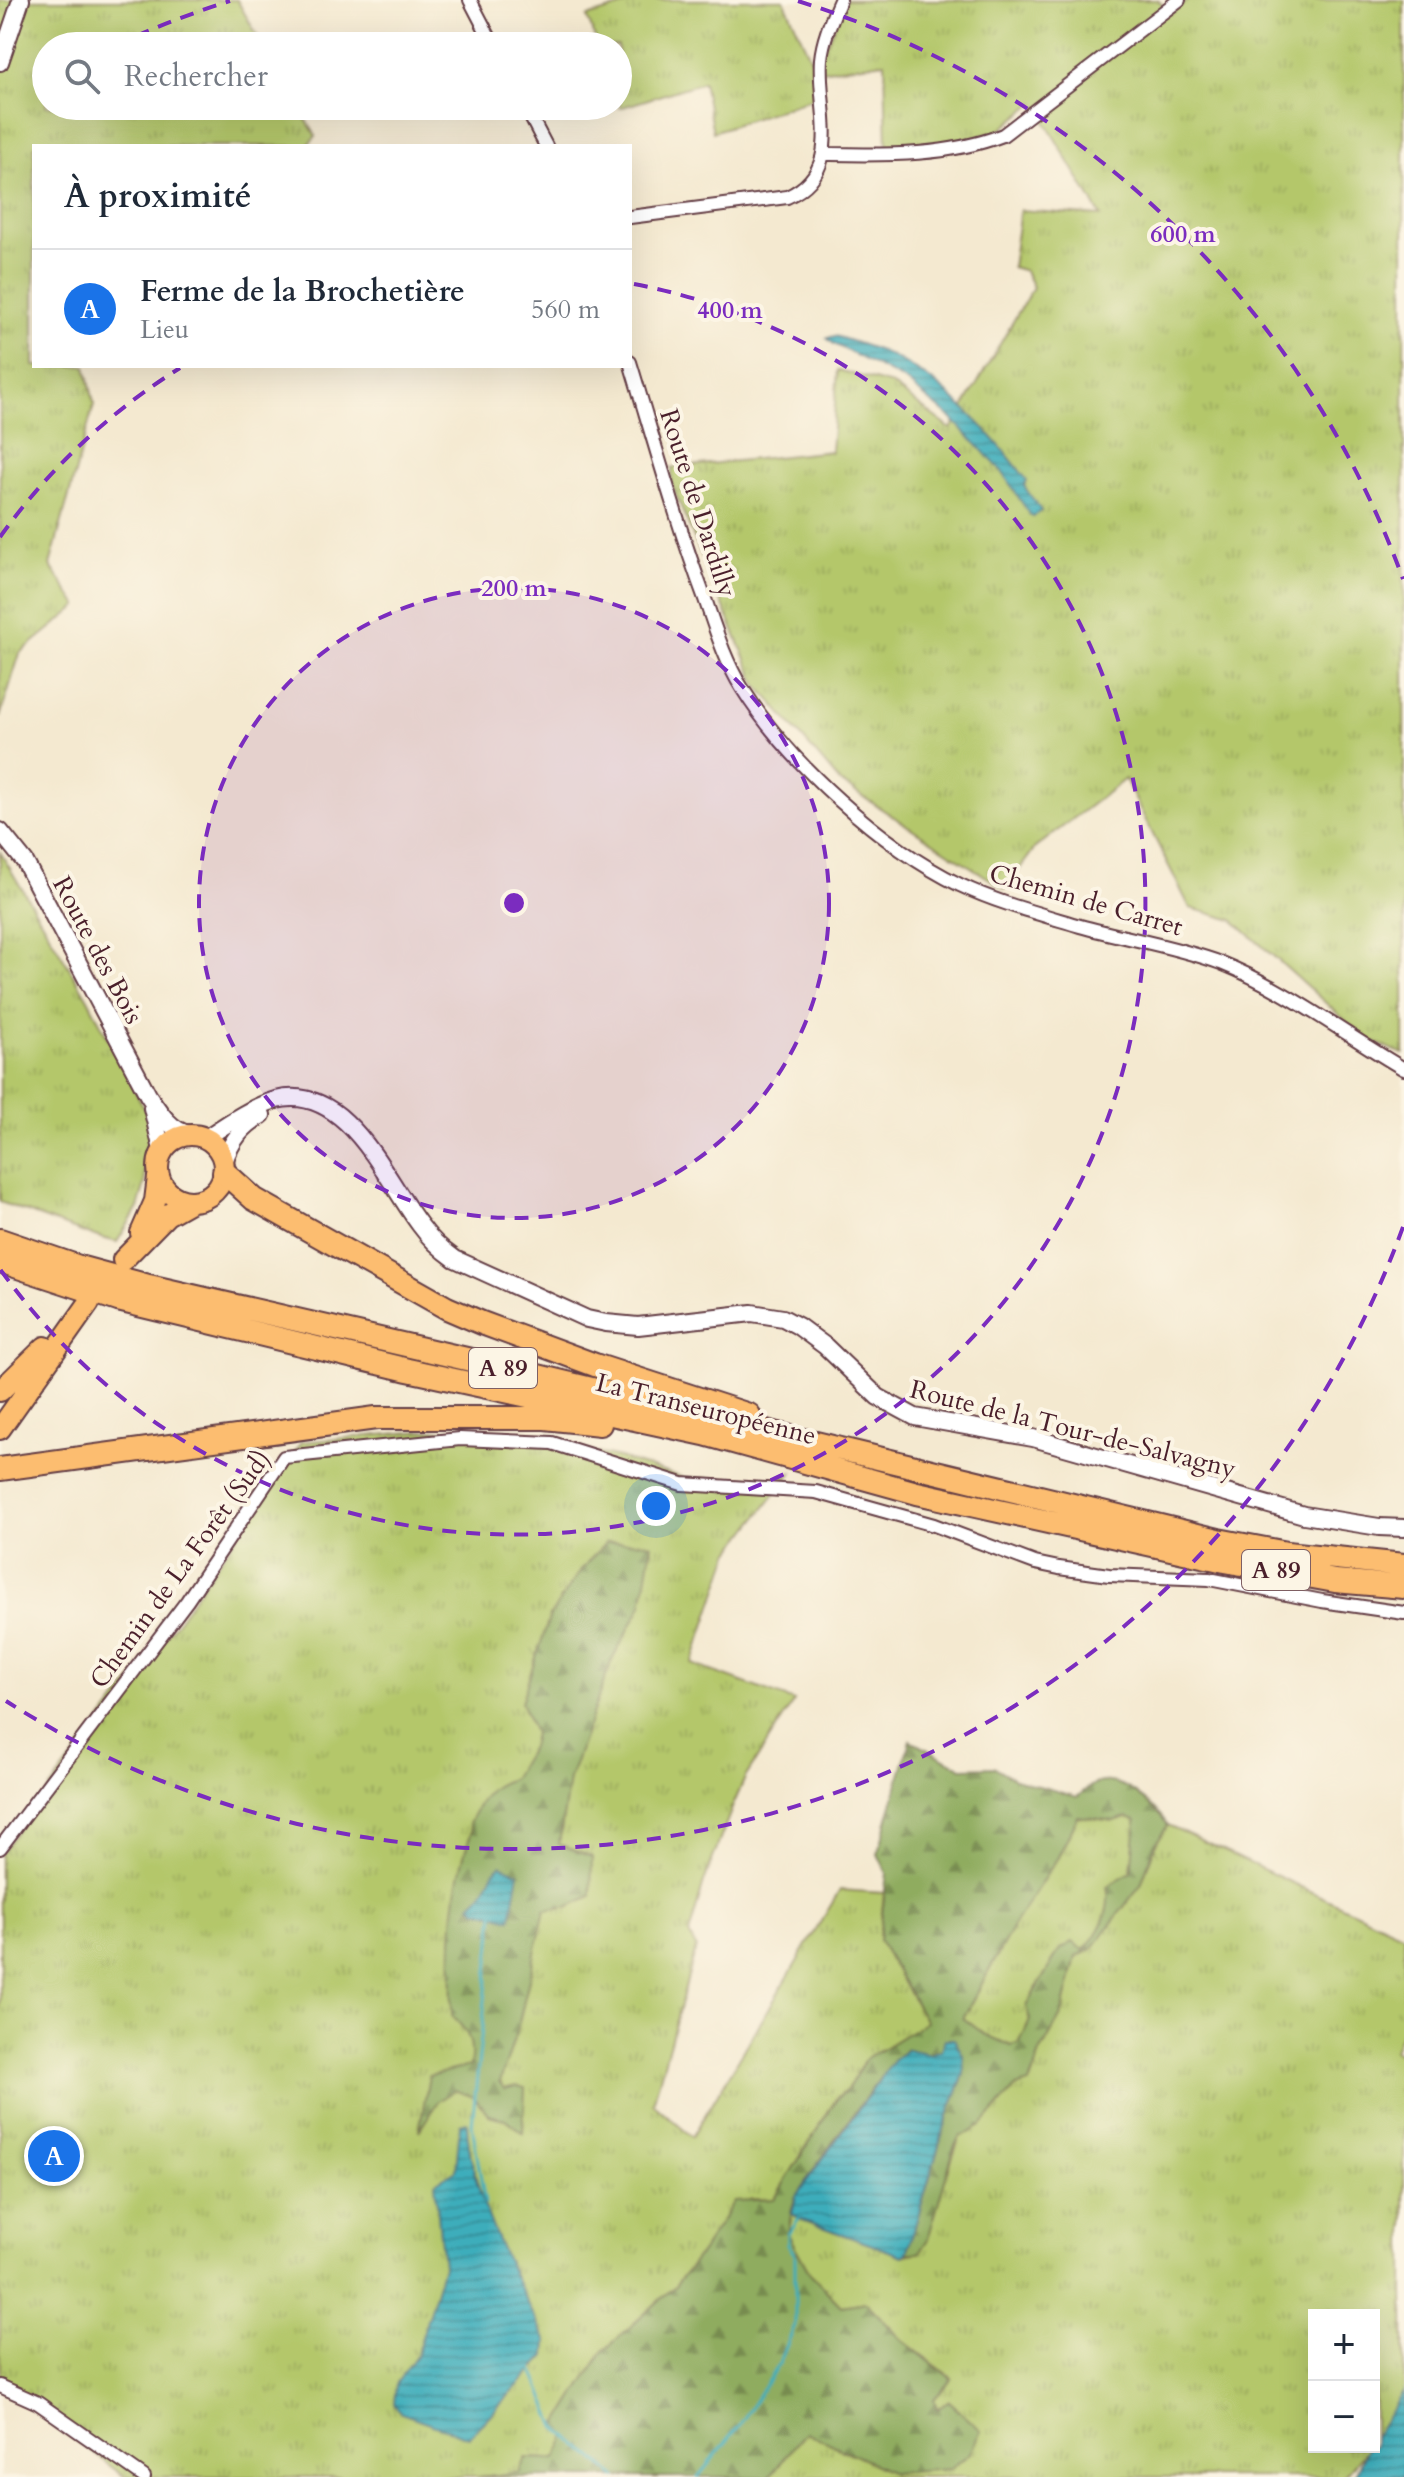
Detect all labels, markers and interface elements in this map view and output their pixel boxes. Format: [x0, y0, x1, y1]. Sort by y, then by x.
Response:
search box [32, 32, 632, 120]
icon: search [60, 54, 104, 98]
text: Rechercher [124, 56, 268, 97]
text: À proximité [64, 173, 251, 219]
text: 600 m [1150, 218, 1217, 251]
text: Ferme de la Brochetière [140, 271, 465, 312]
text: A [80, 292, 100, 327]
text: 560 m [531, 292, 600, 327]
text: 400 m [697, 294, 764, 327]
text: Lieu [140, 312, 189, 347]
street label: Route de Dardilly [651, 404, 745, 602]
text: 200 m [481, 572, 548, 605]
street label: Chemin de Carret [985, 856, 1187, 944]
street label: Route des Bois [44, 870, 152, 1030]
centre of rings [500, 889, 528, 917]
road number: A 89 [469, 1348, 537, 1388]
street label: La Transeuropéenne [592, 1365, 820, 1453]
street label: Route de la Tour-de-Salvagny [906, 1372, 1240, 1487]
street label: Chemin de La Forêt (Sud) [82, 1443, 278, 1695]
your location [636, 1486, 676, 1526]
road number: A 89 [1242, 1550, 1310, 1590]
pin: A [28, 2126, 80, 2186]
map controls [1308, 2309, 1380, 2453]
button: + [1308, 2309, 1380, 2381]
button: − [1308, 2381, 1380, 2453]

